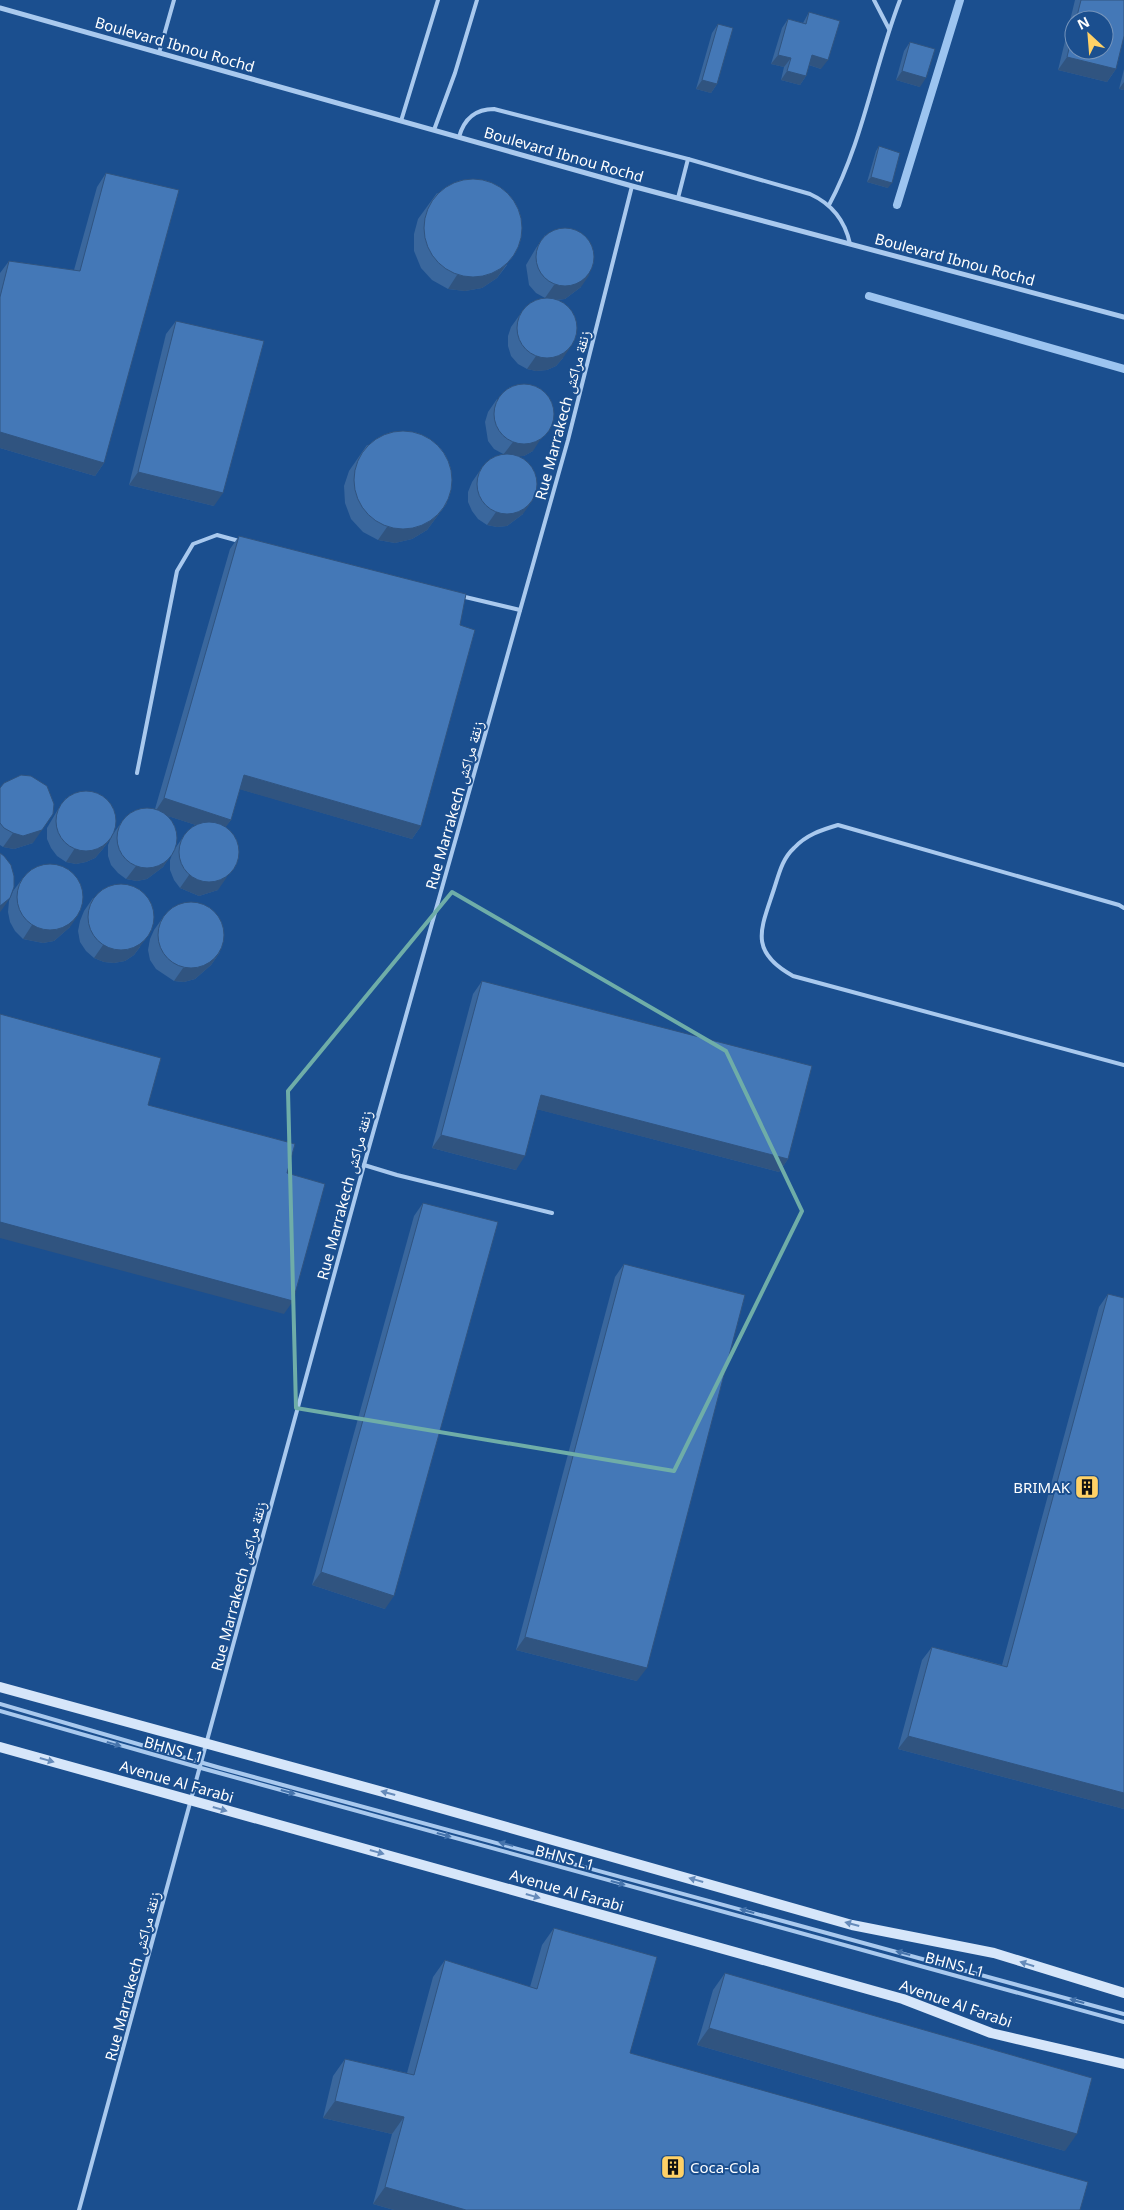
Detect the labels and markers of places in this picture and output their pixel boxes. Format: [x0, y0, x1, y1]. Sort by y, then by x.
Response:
building icon: BRIMAK [1074, 1474, 1100, 1500]
place label: BRIMAK [1013, 1477, 1071, 1497]
building icon: Coca-Cola [660, 2154, 686, 2180]
place label: Coca-Cola [690, 2157, 760, 2177]

